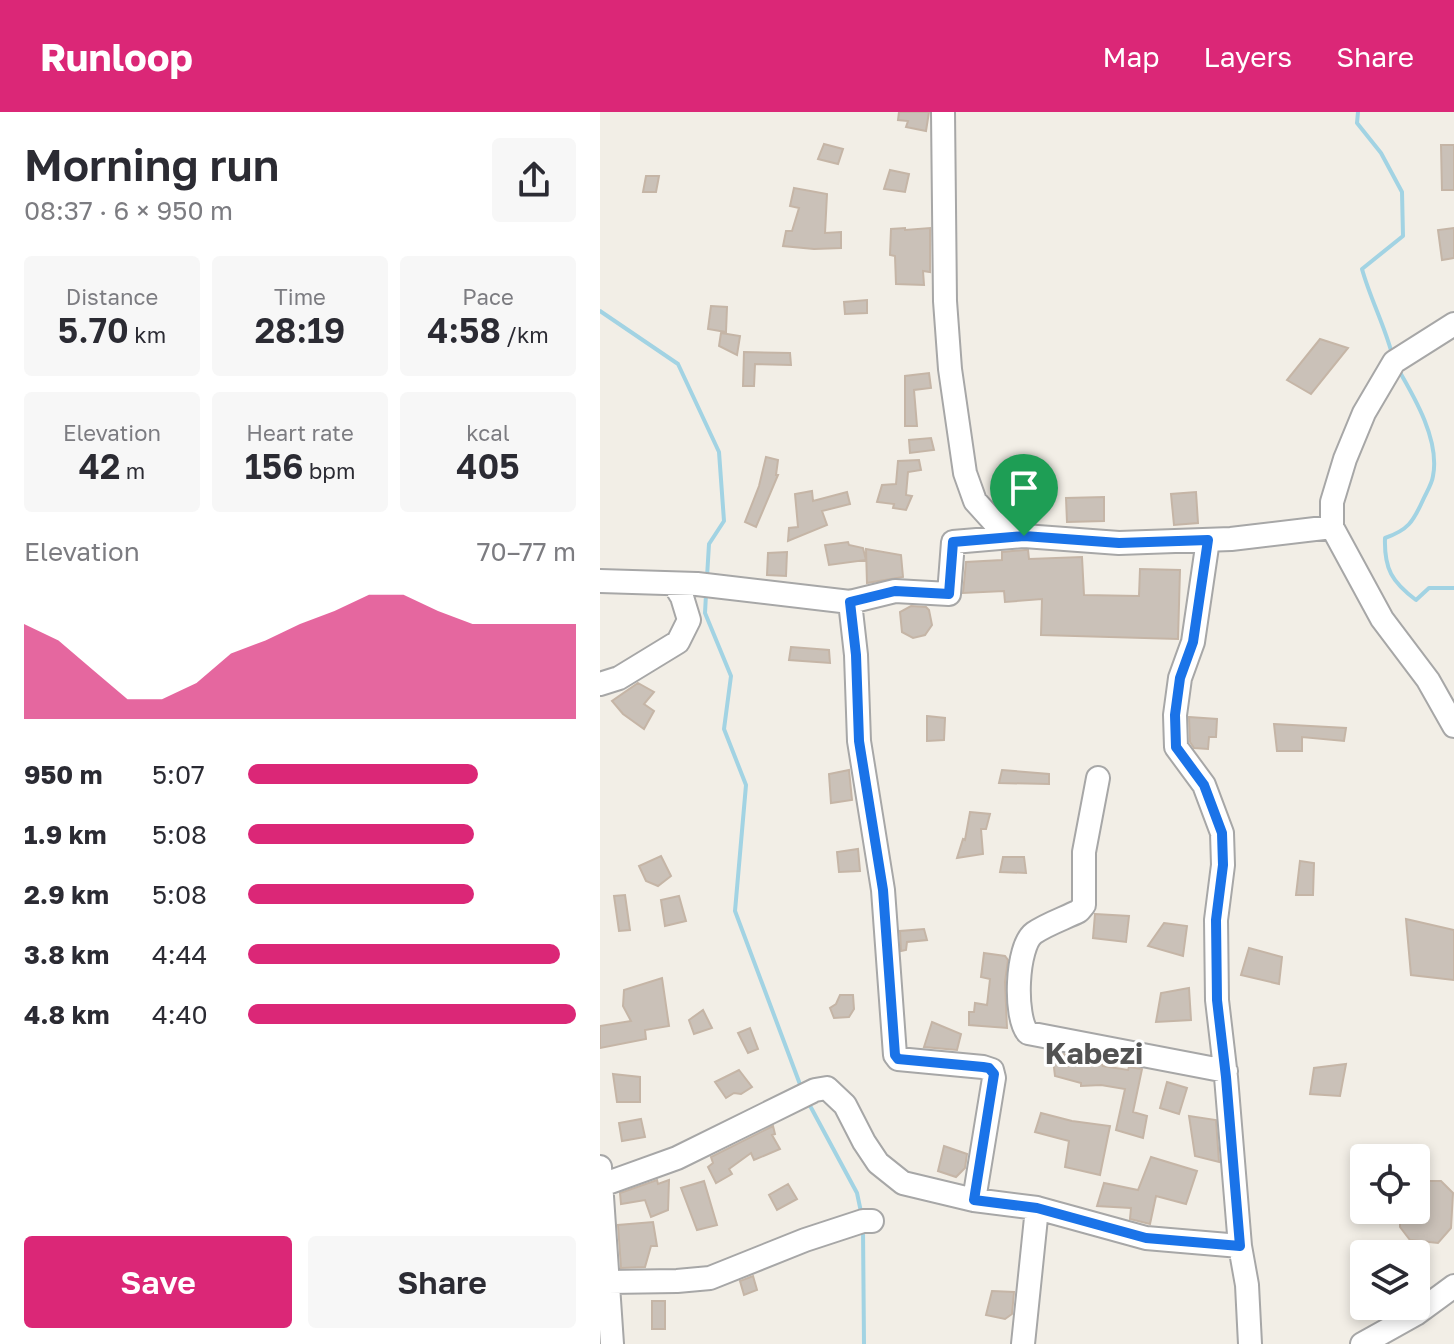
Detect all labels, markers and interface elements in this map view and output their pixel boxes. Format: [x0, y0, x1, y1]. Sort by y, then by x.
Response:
text: Runloop [40, 34, 193, 79]
text: Map [1102, 40, 1160, 73]
text: Layers [1204, 40, 1292, 73]
text: Share [1336, 40, 1414, 73]
text: Morning run [24, 138, 279, 191]
button: share [492, 138, 576, 222]
text: 08:37 · 6 × 950 m [24, 195, 233, 226]
text: Distance [66, 283, 158, 310]
text: Time [274, 283, 326, 310]
text: Pace [462, 283, 514, 310]
text: 5.70 [58, 310, 129, 350]
text: 28:19 [255, 310, 345, 350]
text: 4:58 [427, 310, 501, 350]
text: km [129, 321, 166, 348]
text: /km [501, 321, 549, 348]
text: Elevation [63, 419, 161, 446]
text: Heart rate [246, 419, 354, 446]
text: kcal [466, 419, 510, 446]
text: 42 [79, 446, 120, 486]
text: 156 [245, 446, 303, 486]
text: 405 [456, 446, 520, 486]
pin [990, 454, 1058, 536]
text: m [120, 457, 145, 484]
text: bpm [303, 457, 355, 484]
icon: arrive [1002, 466, 1046, 510]
text: Elevation [24, 536, 140, 567]
text: 70–77 m [477, 536, 576, 567]
text: 950 m [24, 759, 103, 790]
text: 5:07 [152, 759, 205, 790]
text: 1.9 km [24, 819, 107, 850]
text: 5:08 [152, 819, 207, 850]
text: 2.9 km [24, 879, 109, 910]
text: 5:08 [152, 879, 207, 910]
text: 3.8 km [24, 939, 109, 970]
text: 4:44 [152, 939, 207, 970]
text: 4.8 km [24, 999, 110, 1030]
text: 4:40 [152, 999, 208, 1030]
district label: Kabezi [1045, 1035, 1143, 1071]
map controls [1350, 1144, 1430, 1320]
button: locate [1350, 1144, 1430, 1224]
button: Save [24, 1236, 292, 1328]
button: Share [308, 1236, 576, 1328]
button: layers [1350, 1240, 1430, 1320]

